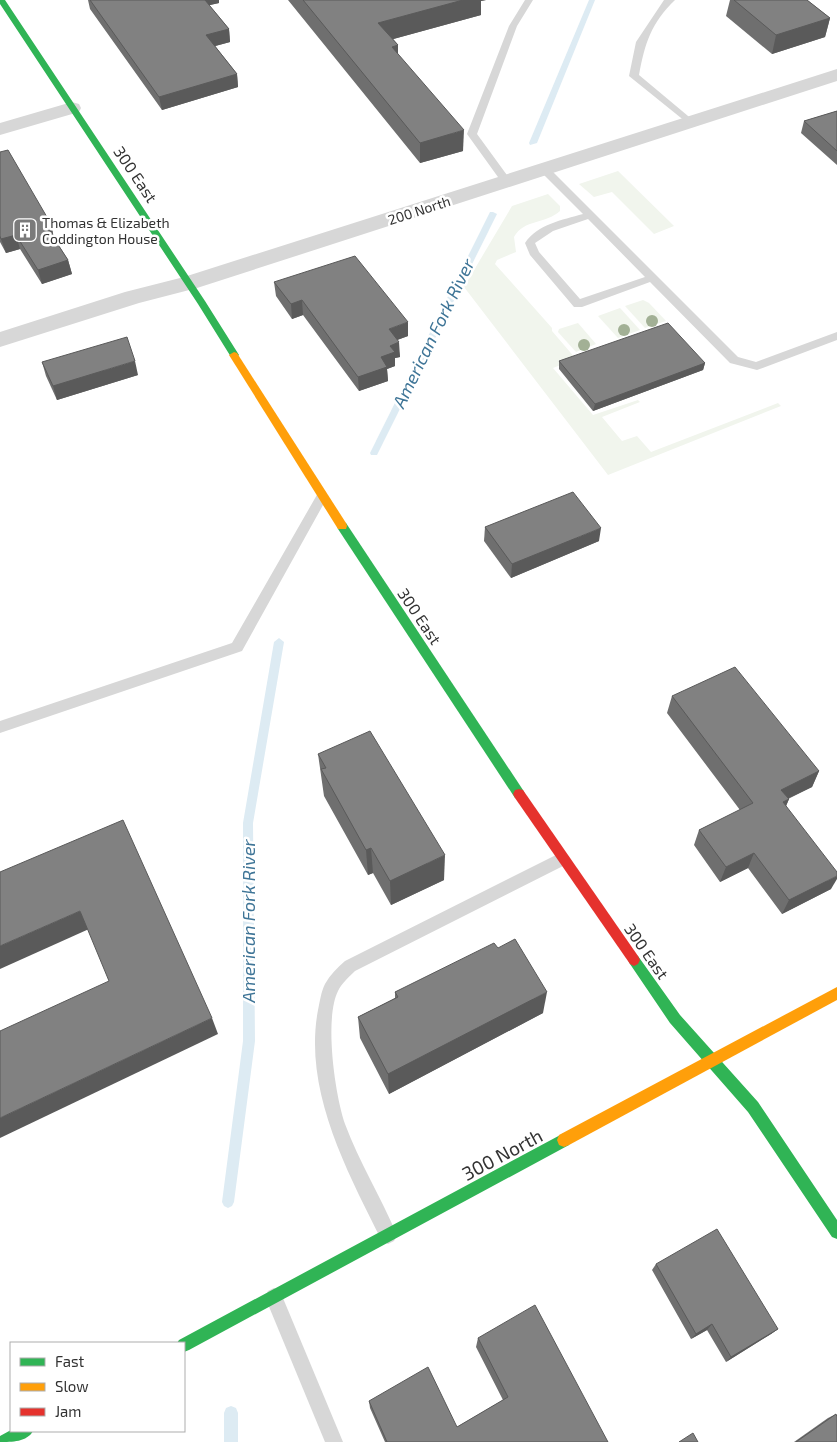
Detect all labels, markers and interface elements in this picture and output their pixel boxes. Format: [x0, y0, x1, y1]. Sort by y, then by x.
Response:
street label: 300 East [110, 142, 162, 206]
street label: 200 North [386, 192, 452, 228]
place label: Thomas & Elizabeth Coddington House [42, 214, 170, 247]
building icon: Thomas & Elizabeth Coddington House [12, 217, 38, 243]
water label: American Fork River [387, 254, 479, 412]
street label: 300 East [394, 584, 446, 648]
water label: American Fork River [237, 838, 259, 1004]
street label: 300 East [621, 919, 673, 983]
street label: 300 North [458, 1123, 546, 1185]
legend [10, 1342, 185, 1432]
text: Fast [55, 1352, 85, 1370]
text: Slow [55, 1377, 89, 1395]
text: Jam [55, 1402, 81, 1420]

